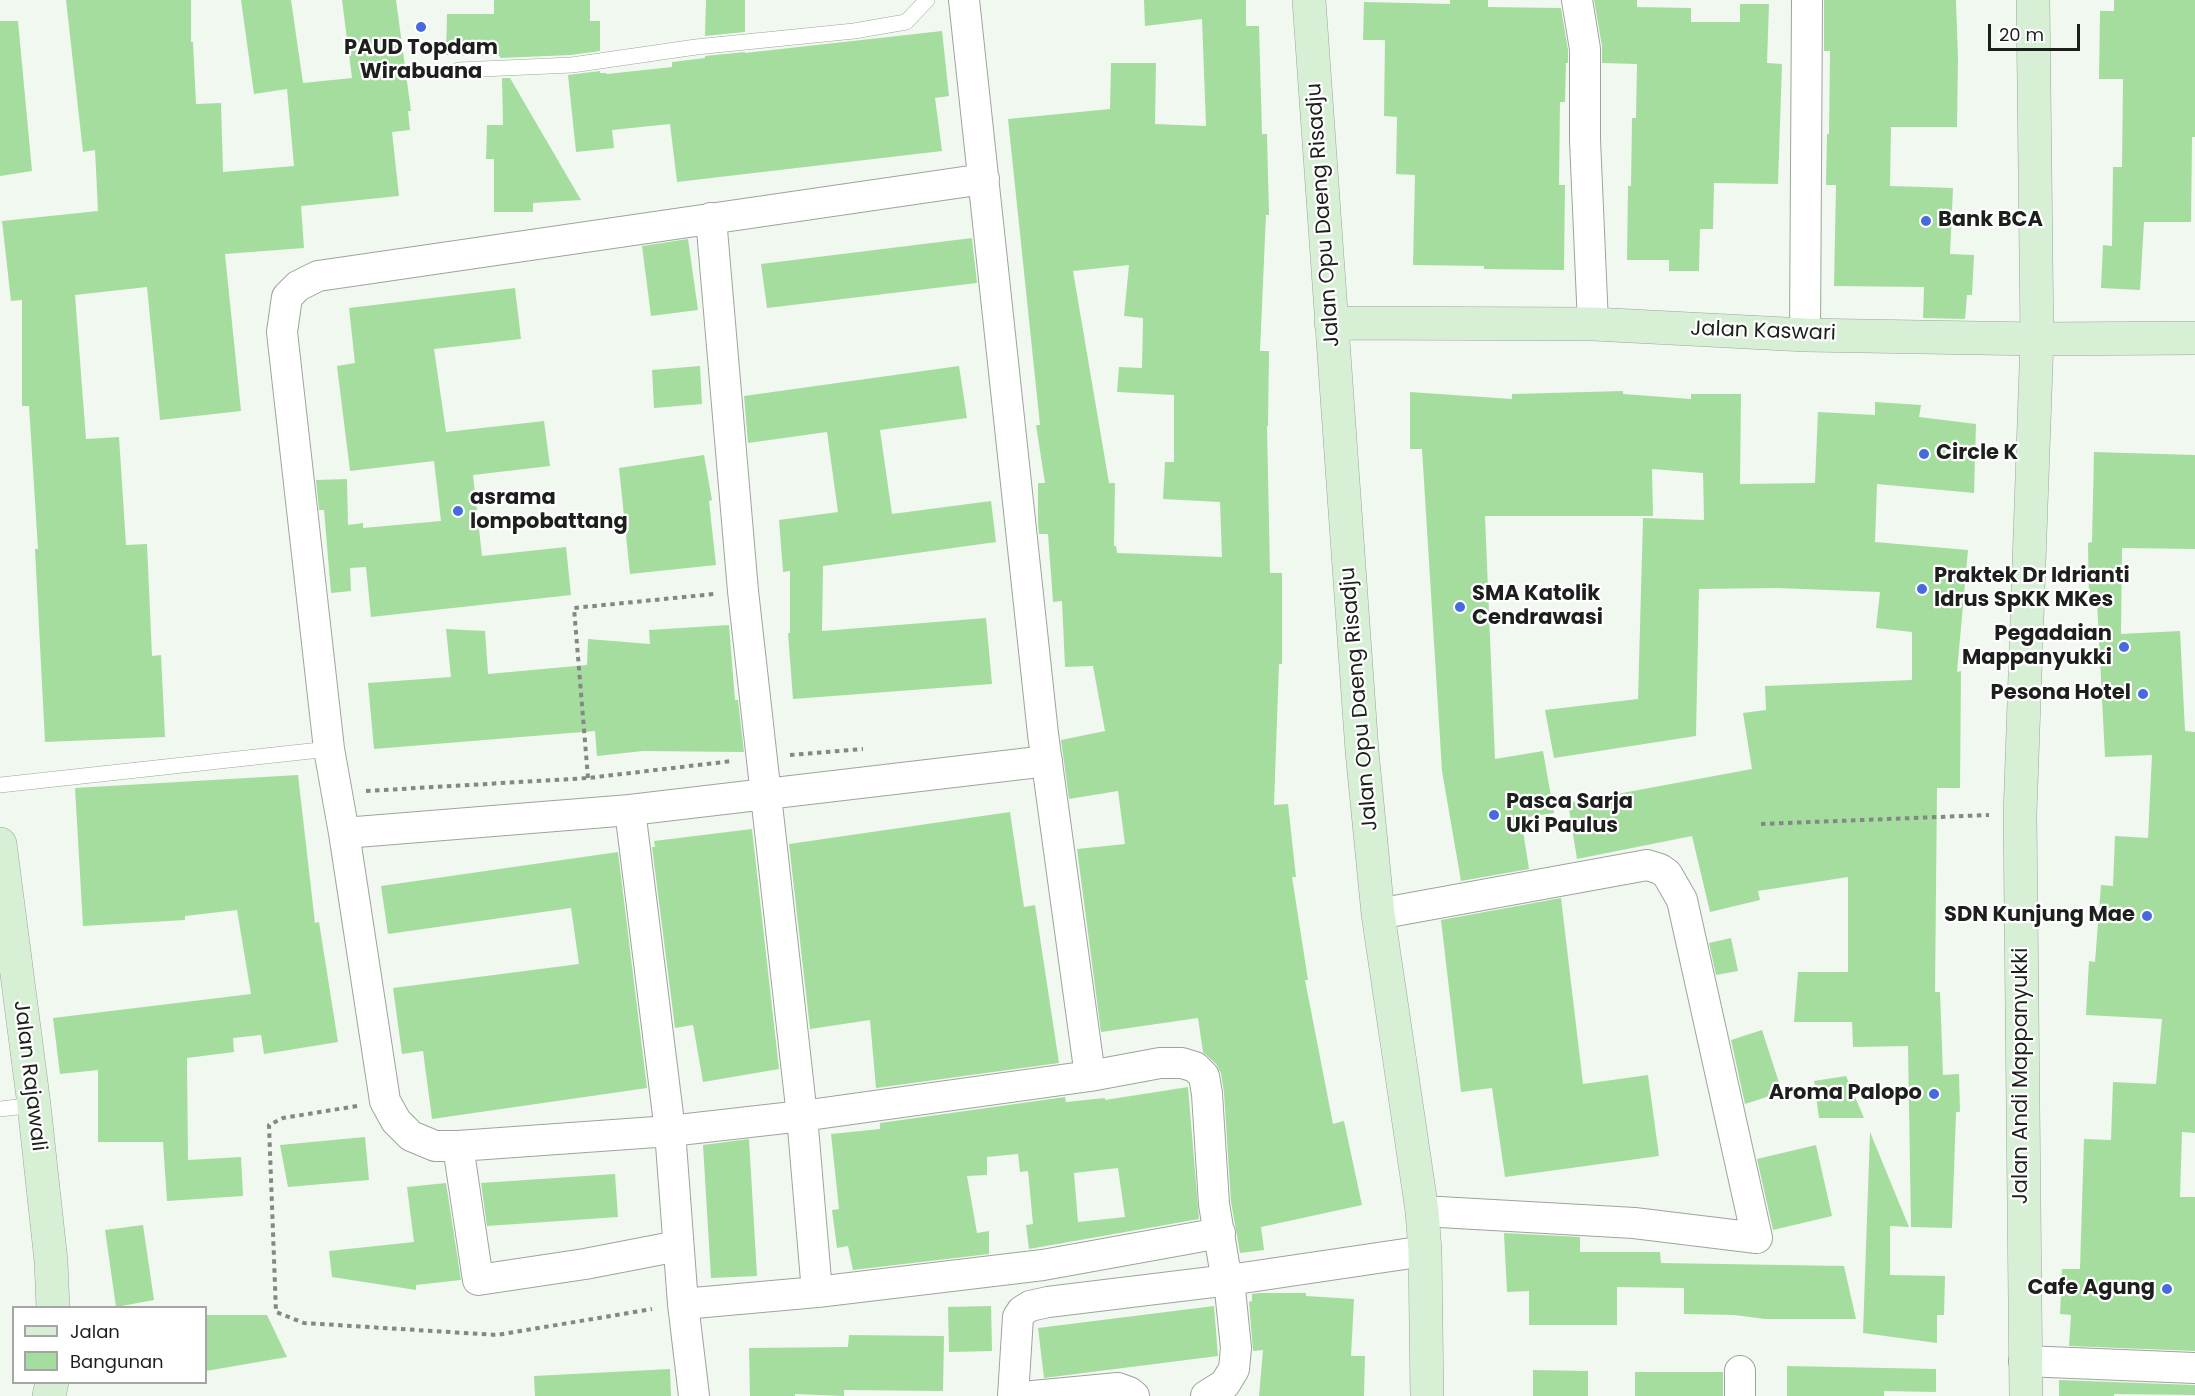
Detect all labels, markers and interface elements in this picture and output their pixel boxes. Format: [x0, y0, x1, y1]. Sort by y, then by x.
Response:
scale bar [1991, 12, 2082, 50]
marker: PAUD Topdam Wirabuana [414, 20, 428, 34]
text: 20 m [1999, 22, 2044, 47]
place label: PAUD Topdam Wirabuana [344, 36, 498, 86]
street label: Jalan Opu Daeng Risadju [1302, 82, 1346, 348]
place label: Bank BCA [1938, 208, 2043, 234]
marker: Bank BCA [1919, 214, 1933, 228]
street label: Jalan Kaswari [1690, 317, 1836, 347]
place label: Circle K [1936, 441, 2018, 467]
marker: Circle K [1917, 447, 1931, 461]
place label: asrama lompobattang [470, 486, 628, 536]
marker: asrama lompobattang [451, 504, 465, 518]
place label: Praktek Dr Idrianti Idrus SpKK MKes [1934, 564, 2130, 614]
street label: Jalan Opu Daeng Risadju [1336, 566, 1384, 832]
place label: SMA Katolik Cendrawasi [1472, 582, 1603, 632]
marker: Praktek Dr Idrianti Idrus SpKK MKes [1915, 582, 1929, 596]
marker: SMA Katolik Cendrawasi [1453, 600, 1467, 614]
place label: Pegadaian Mappanyukki [1962, 622, 2112, 672]
marker: Pegadaian Mappanyukki [2117, 640, 2131, 654]
place label: Pesona Hotel [1991, 681, 2131, 707]
marker: Pesona Hotel [2136, 687, 2150, 701]
place label: Pasca Sarja Uki Paulus [1506, 790, 1633, 840]
marker: Pasca Sarja Uki Paulus [1487, 808, 1501, 822]
place label: SDN Kunjung Mae [1944, 903, 2135, 929]
marker: SDN Kunjung Mae [2140, 909, 2154, 923]
street label: Jalan Andi Mappanyukki [2009, 948, 2035, 1204]
street label: Jalan Rajawali [7, 999, 51, 1153]
place label: Aroma Palopo [1769, 1081, 1922, 1107]
marker: Aroma Palopo [1927, 1087, 1941, 1101]
place label: Cafe Agung [2027, 1276, 2155, 1302]
marker: Cafe Agung [2160, 1282, 2174, 1296]
legend [12, 1306, 207, 1384]
text: Jalan [70, 1319, 120, 1344]
text: Bangunan [70, 1349, 164, 1374]

